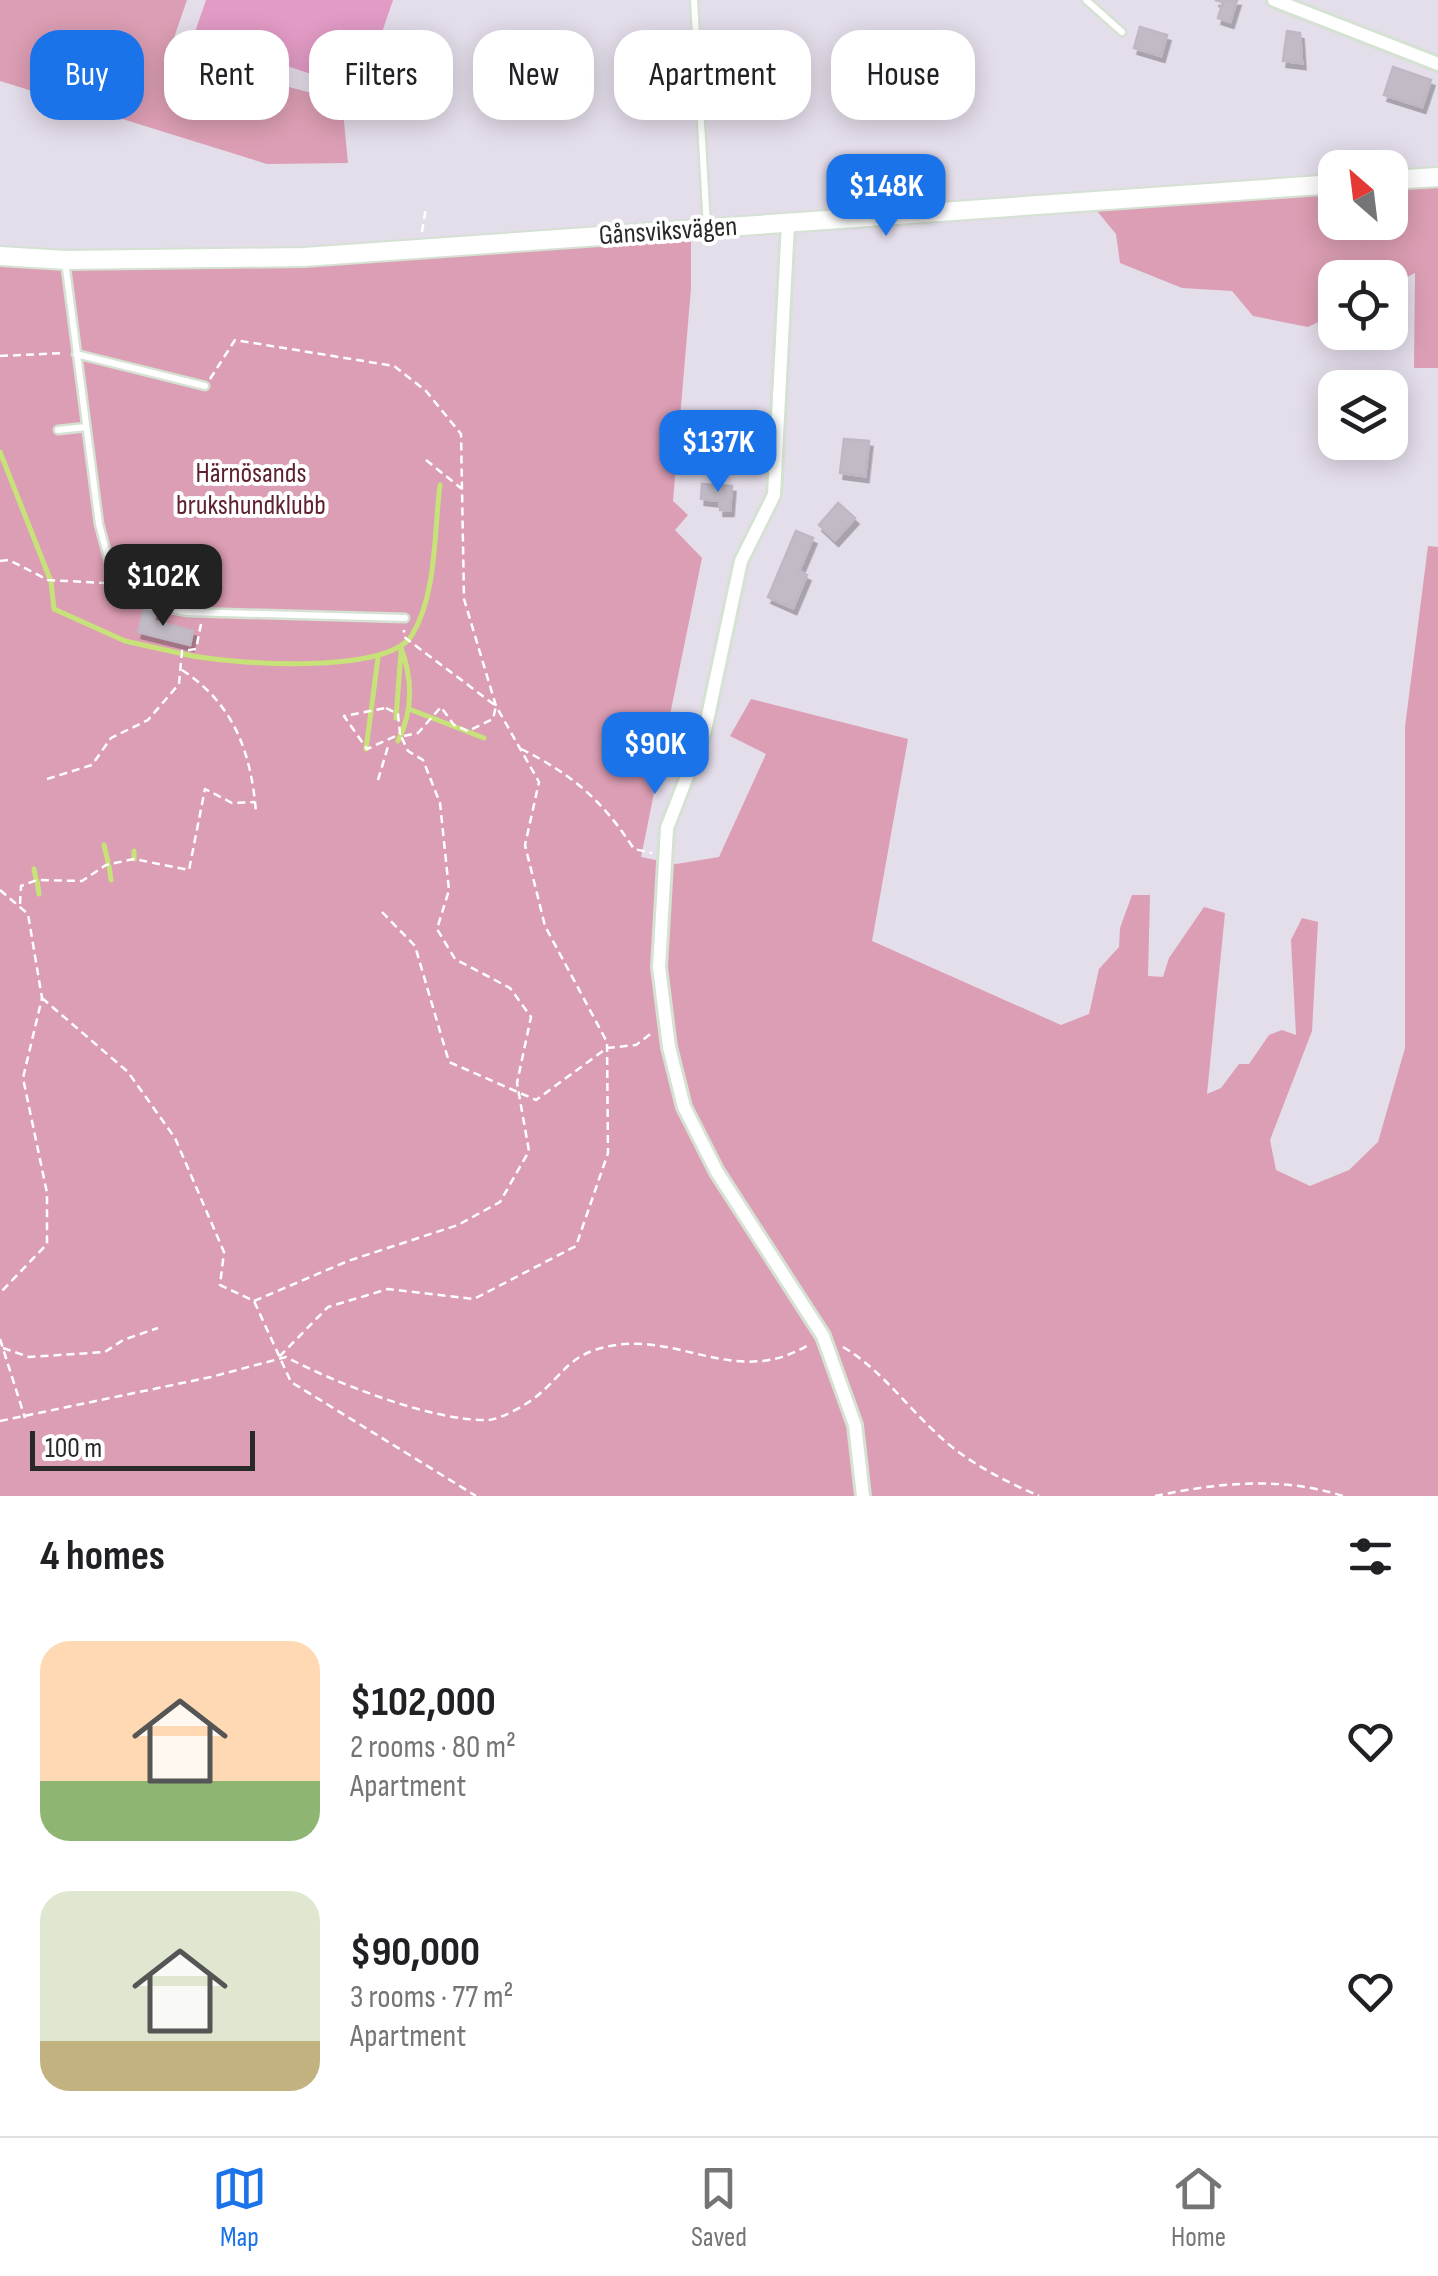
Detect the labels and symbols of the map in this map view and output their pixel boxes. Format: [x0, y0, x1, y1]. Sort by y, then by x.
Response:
north arrow [1318, 150, 1408, 240]
pin: $148K [816, 154, 956, 239]
street label: Gånsviksvägen [598, 210, 738, 252]
pin: $137K [648, 410, 788, 495]
park label: Härnösands brukshundklubb [176, 457, 326, 522]
pin: $102K [93, 544, 233, 629]
pin: $90K [596, 712, 714, 797]
scale bar [30, 1426, 255, 1470]

